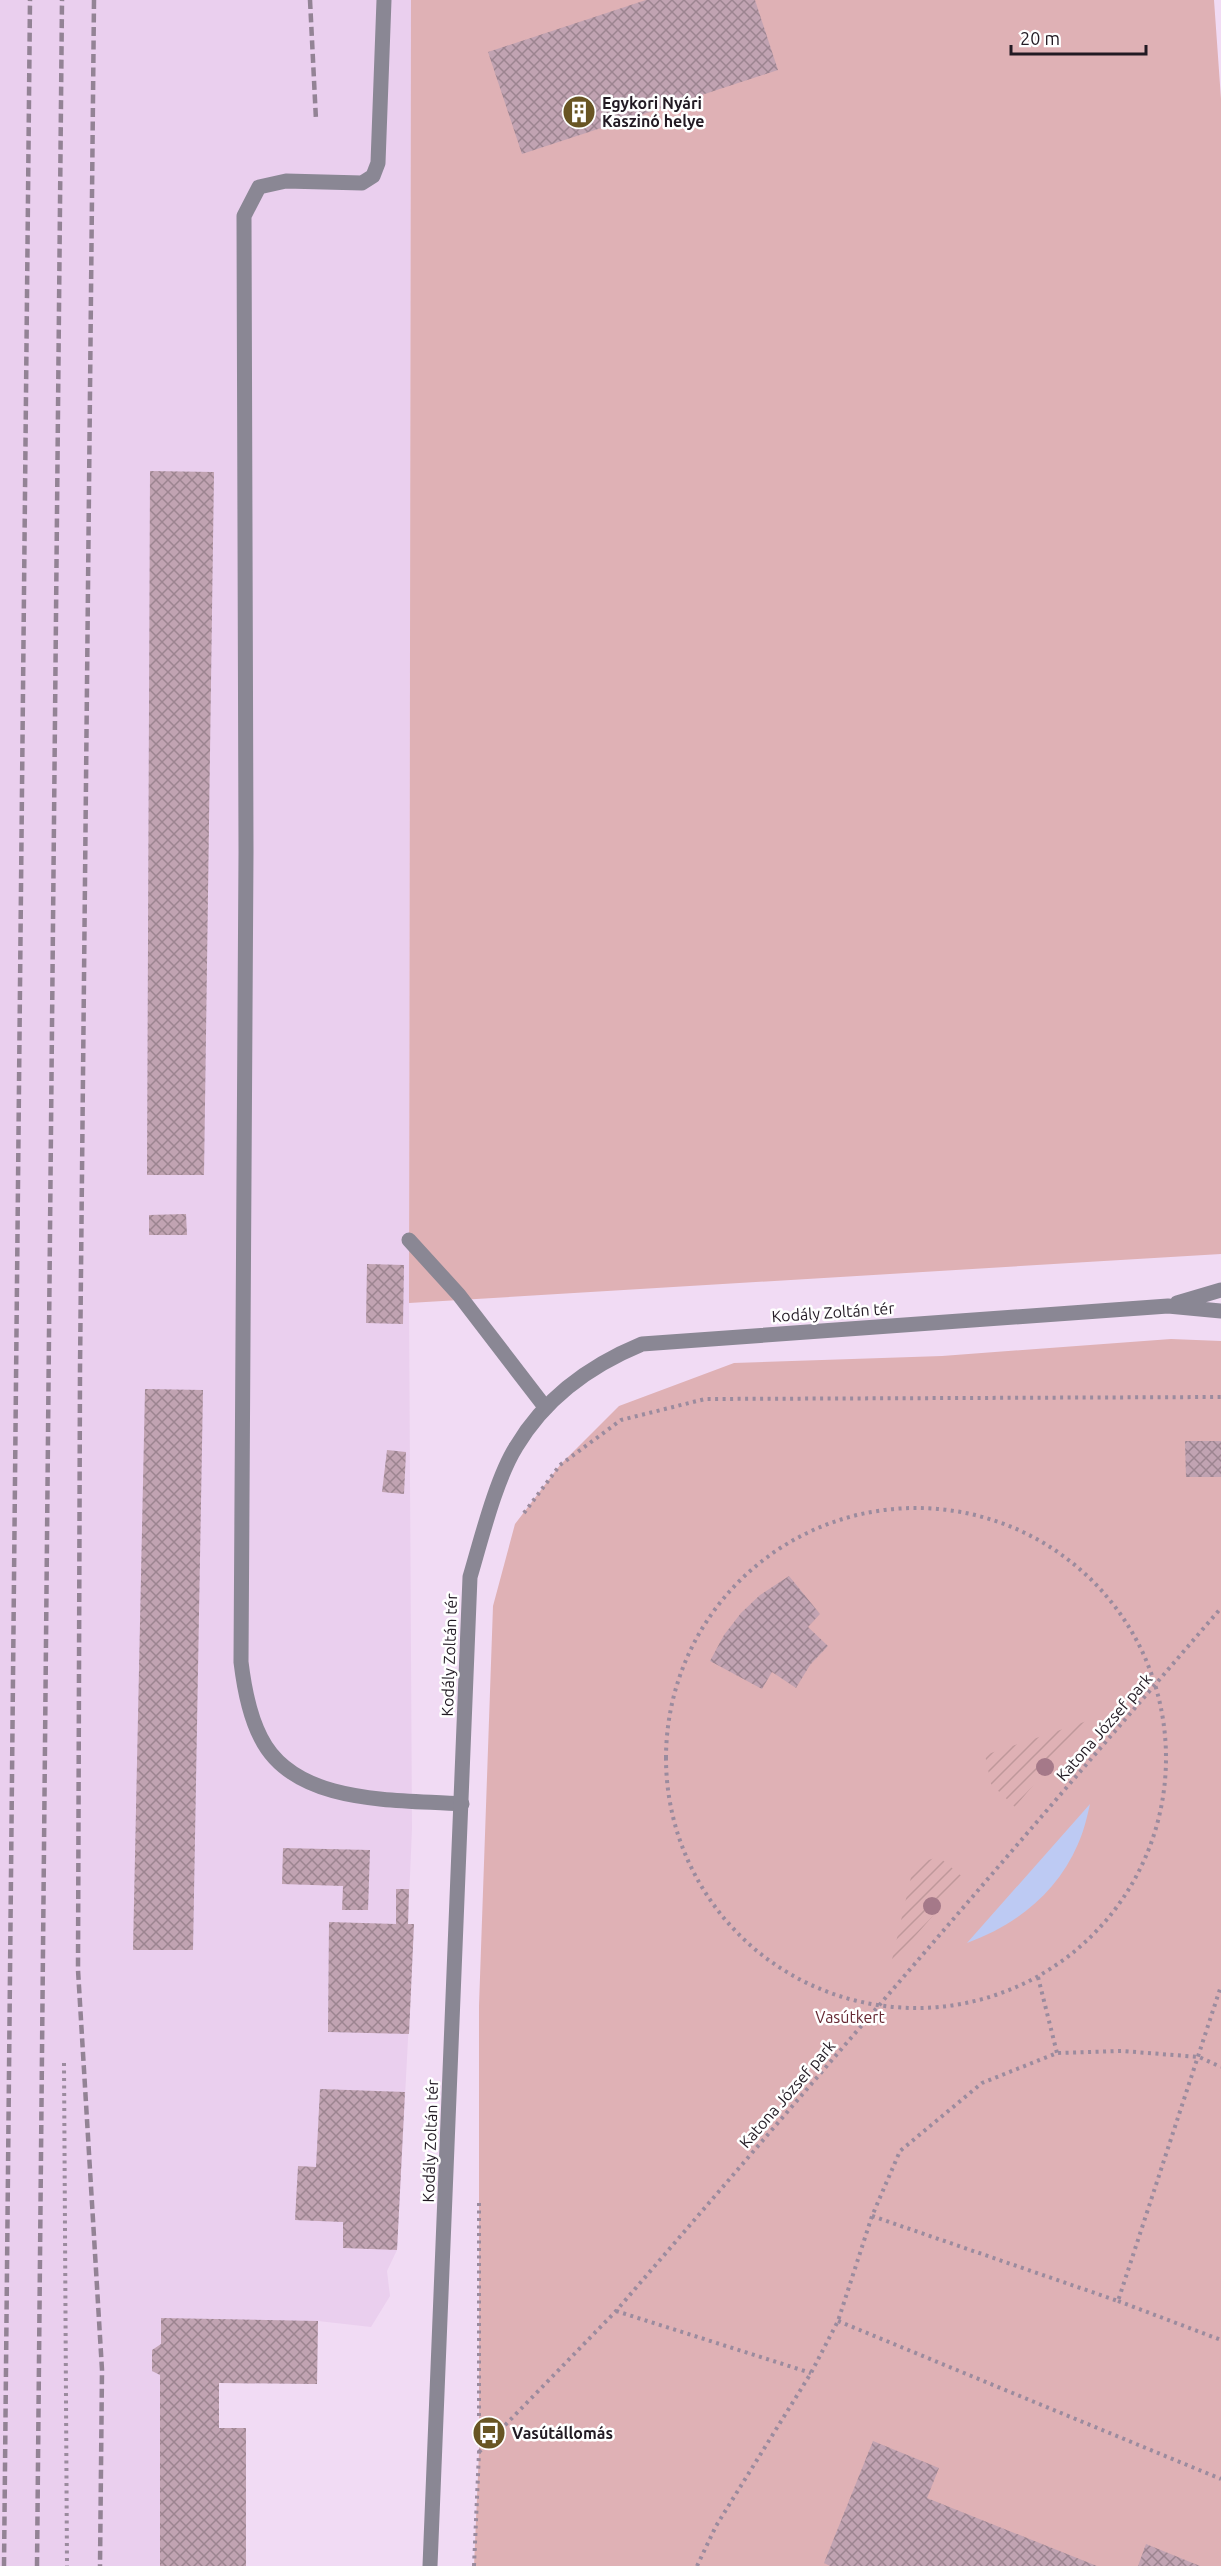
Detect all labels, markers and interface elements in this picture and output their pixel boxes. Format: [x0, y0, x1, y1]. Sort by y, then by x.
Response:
scale bar [1011, 18, 1146, 56]
text: 20 m [1020, 28, 1060, 48]
building icon: Egykori Nyári Kaszinó helye [561, 94, 597, 130]
place label: Egykori Nyári Kaszinó helye [602, 94, 705, 130]
street label: Kodály Zoltán tér [771, 1299, 895, 1325]
street label: Kodály Zoltán tér [438, 1593, 460, 1717]
street label: Katona József park [1052, 1670, 1156, 1784]
park label: Vasútkert [815, 2008, 885, 2026]
street label: Katona József park [735, 2037, 839, 2151]
street label: Kodály Zoltán tér [419, 2079, 441, 2203]
bus stop icon: Vasútállomás [471, 2415, 507, 2451]
place label: Vasútállomás [512, 2424, 613, 2442]

